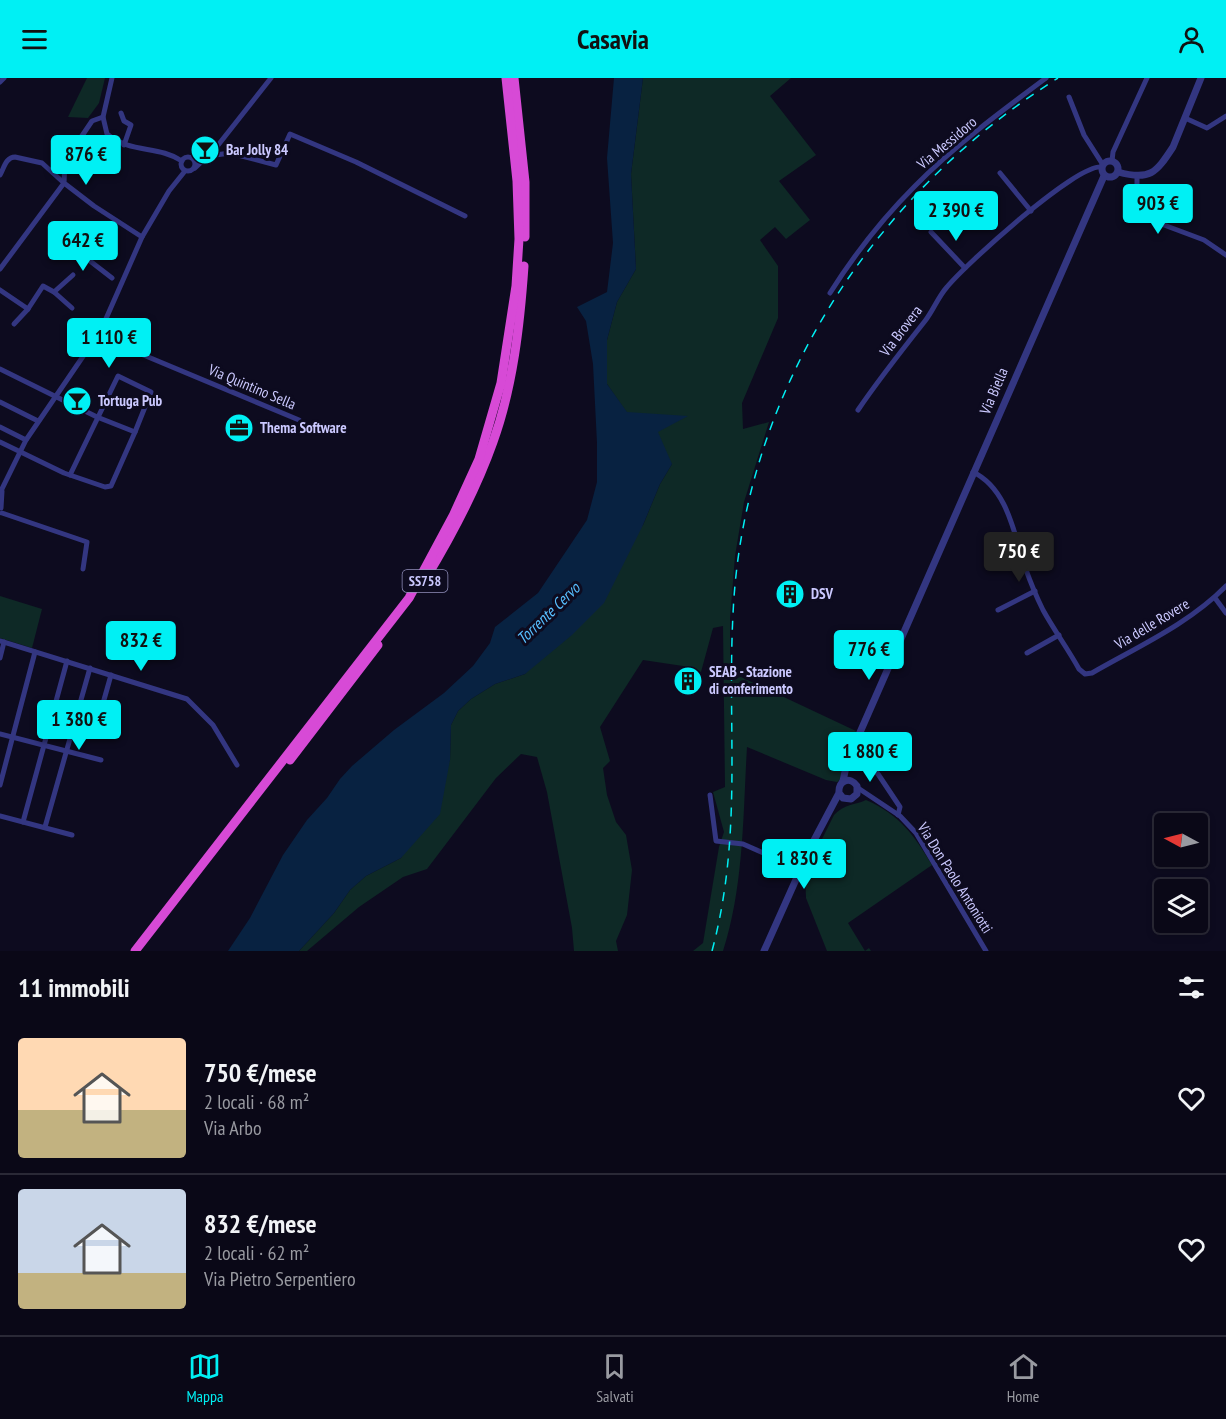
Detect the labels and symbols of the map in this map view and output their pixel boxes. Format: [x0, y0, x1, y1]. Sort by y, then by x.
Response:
street label: Via Messidoro [912, 112, 980, 174]
bar icon: Bar Jolly 84 [189, 134, 221, 166]
pin: 876 € [44, 135, 128, 186]
place label: Bar Jolly 84 [226, 140, 288, 159]
pin: 903 € [1116, 184, 1200, 235]
pin: 2 390 € [901, 191, 1011, 242]
pin: 642 € [41, 221, 125, 272]
street label: Via Brovera [875, 301, 926, 361]
pin: 1 110 € [54, 318, 164, 369]
street label: Via Quintino Sella [205, 359, 299, 413]
street label: Via Biella [975, 365, 1012, 418]
bar icon: Tortuga Pub [61, 385, 93, 417]
place label: Tortuga Pub [98, 391, 162, 410]
office icon: Thema Software [223, 412, 255, 444]
place label: Thema Software [260, 418, 347, 437]
pin: 750 € [977, 532, 1061, 583]
road number: SS758 [402, 570, 448, 592]
water label: Torrente Cervo [512, 577, 585, 648]
building icon: DSV [774, 578, 806, 610]
place label: DSV [811, 584, 834, 603]
street label: Via delle Rovere [1110, 594, 1193, 654]
pin: 832 € [99, 621, 183, 672]
pin: 776 € [827, 630, 911, 681]
place label: SEAB - Stazione di conferimento [709, 662, 793, 698]
building icon: SEAB - Stazione di conferimento [672, 665, 704, 697]
pin: 1 380 € [24, 700, 134, 751]
pin: 1 880 € [815, 732, 925, 783]
north arrow [1154, 813, 1208, 867]
street label: Via Don Paolo Antoniotti [913, 818, 997, 937]
pin: 1 830 € [749, 839, 859, 890]

